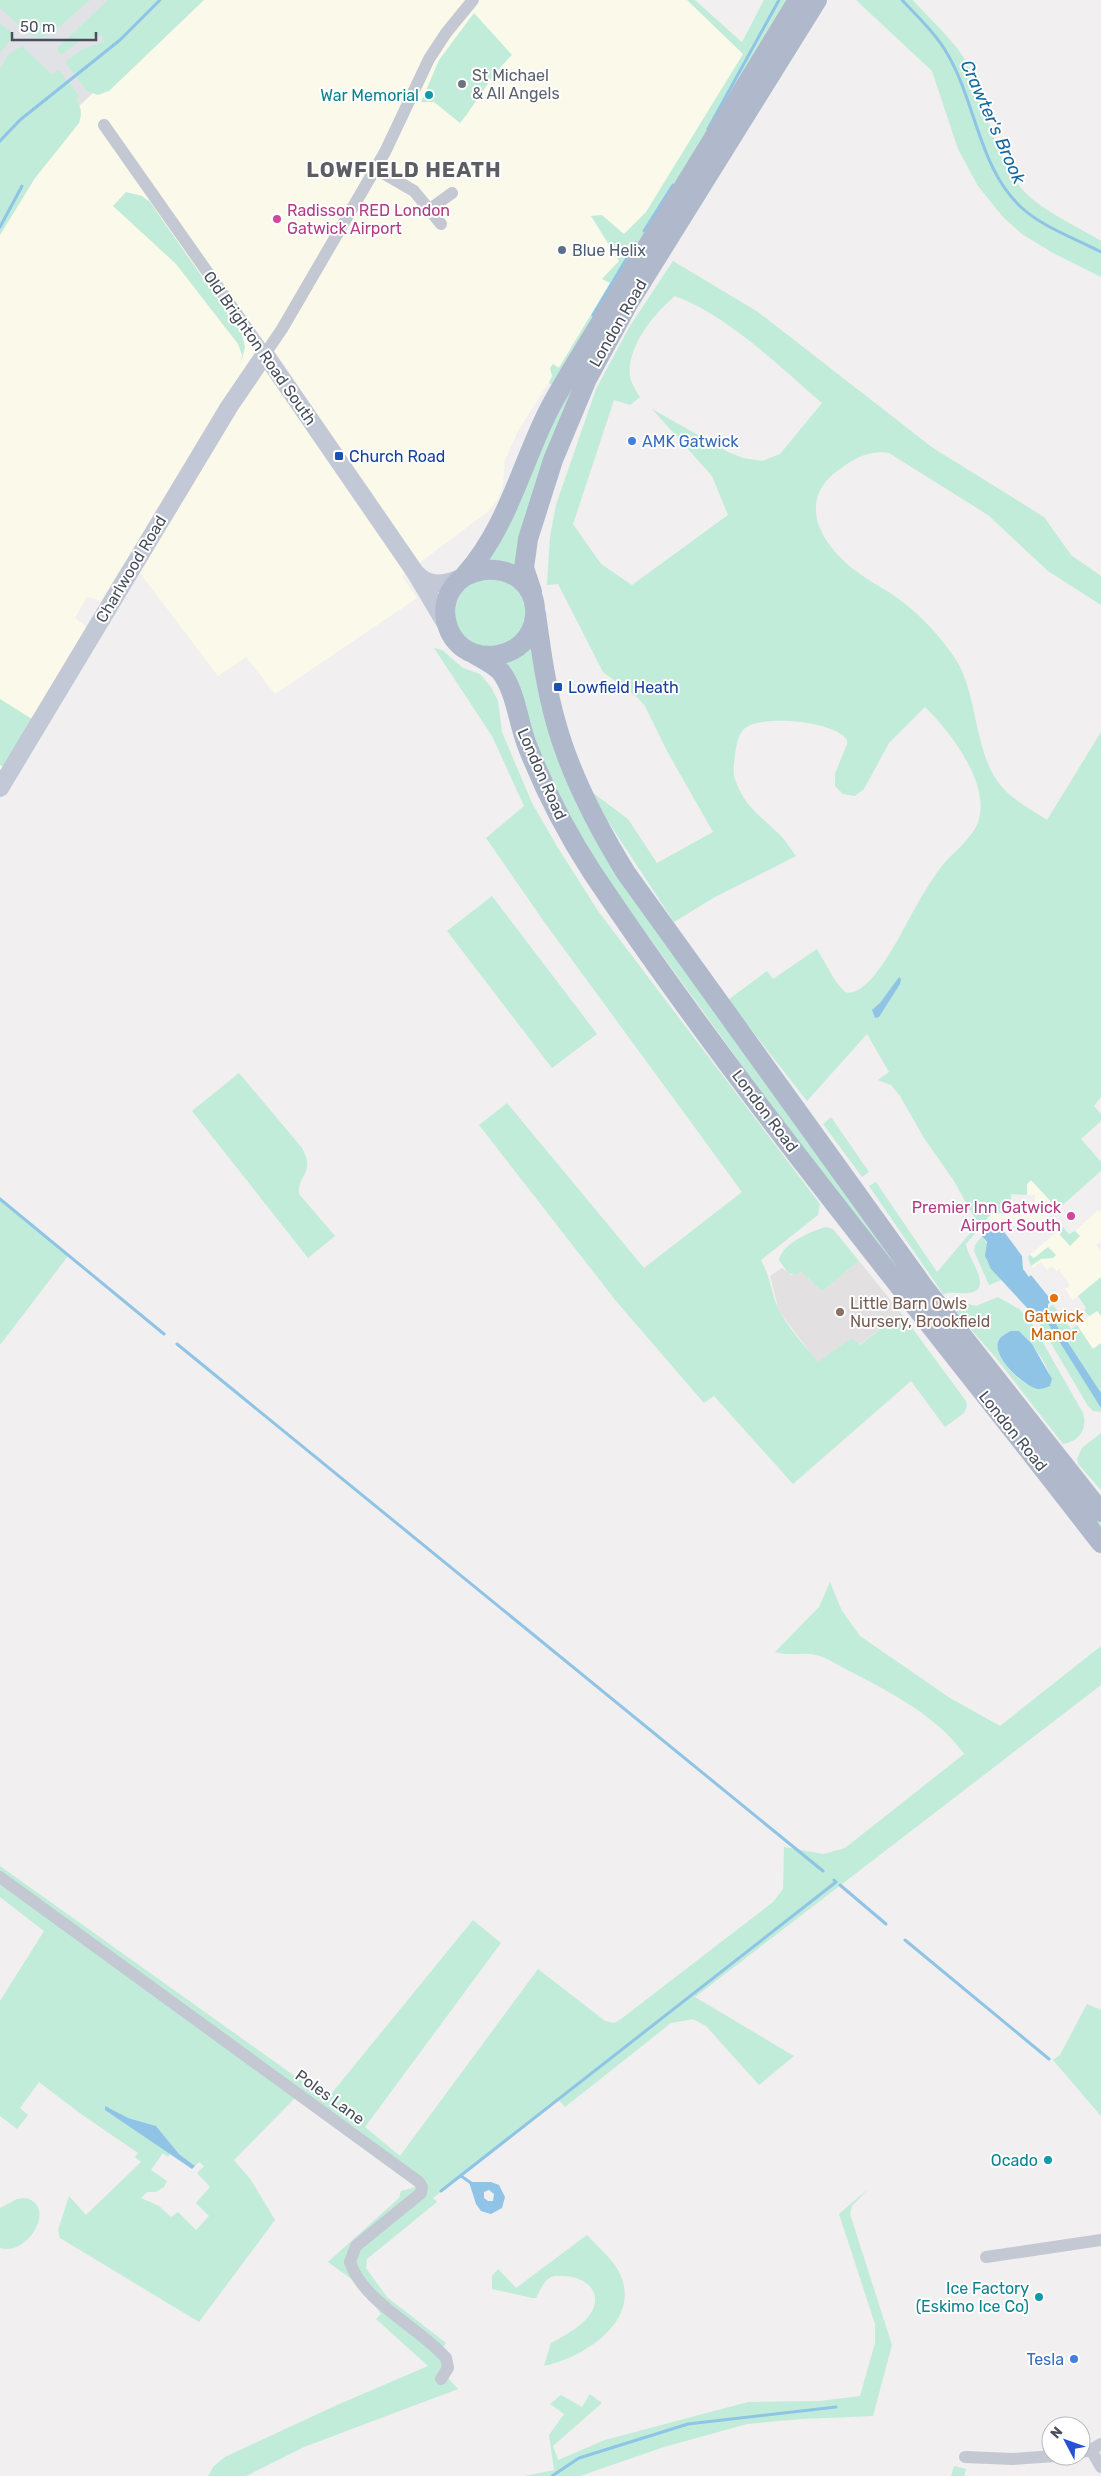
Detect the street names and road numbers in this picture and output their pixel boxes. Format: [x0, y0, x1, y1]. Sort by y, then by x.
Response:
street label: Old Brighton Road South [200, 267, 320, 429]
street label: London Road [585, 276, 651, 370]
street label: Charlwood Road [92, 512, 170, 626]
street label: London Road [513, 725, 571, 823]
street label: London Road [728, 1066, 802, 1156]
street label: London Road [975, 1387, 1051, 1475]
street label: Poles Lane [292, 2066, 368, 2128]

